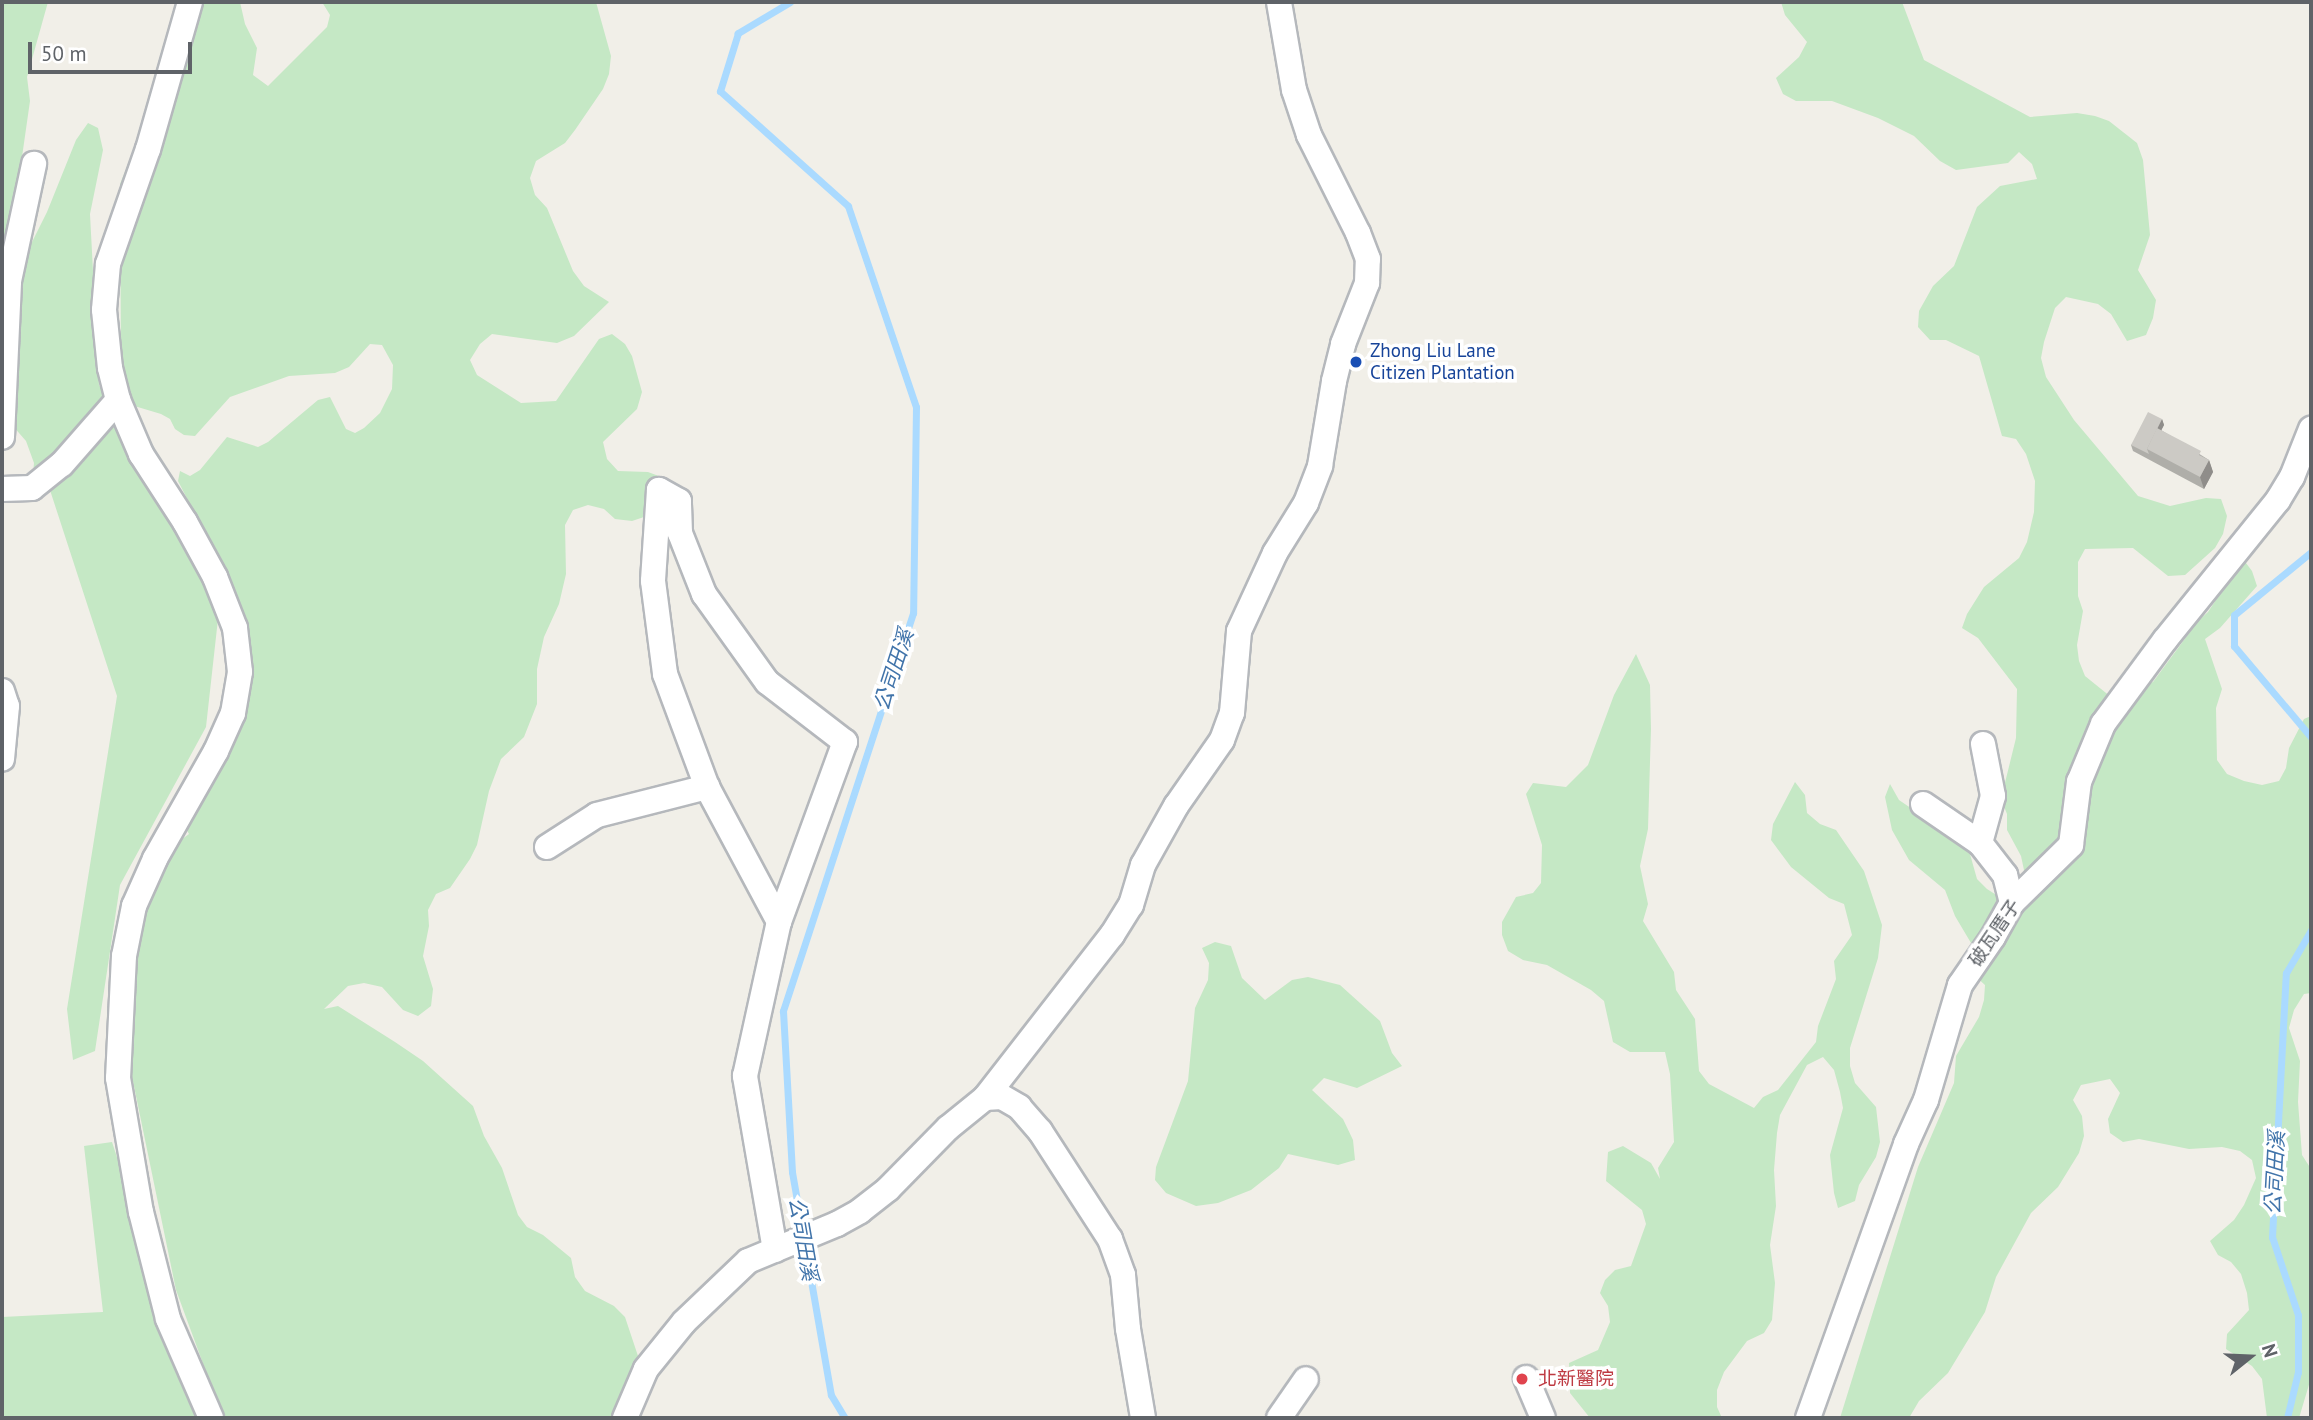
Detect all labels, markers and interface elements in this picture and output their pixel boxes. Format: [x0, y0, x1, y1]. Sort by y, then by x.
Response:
scale bar [32, 28, 196, 72]
text: 50 m [41, 40, 87, 67]
place label: Zhong Liu Lane Citizen Plantation [1370, 340, 1515, 384]
marker: Zhong Liu Lane Citizen Plantation [1348, 354, 1364, 370]
water label: 公司田溪 [869, 626, 919, 714]
street label: 破瓦厝子 [1964, 895, 2026, 971]
water label: 公司田溪 [2260, 1130, 2290, 1216]
water label: 公司田溪 [783, 1195, 823, 1283]
north arrow [2215, 1322, 2285, 1392]
text: N [2257, 1341, 2283, 1360]
place label: 北新醫院 [1538, 1368, 1614, 1390]
marker: 北新醫院 [1512, 1369, 1532, 1389]

